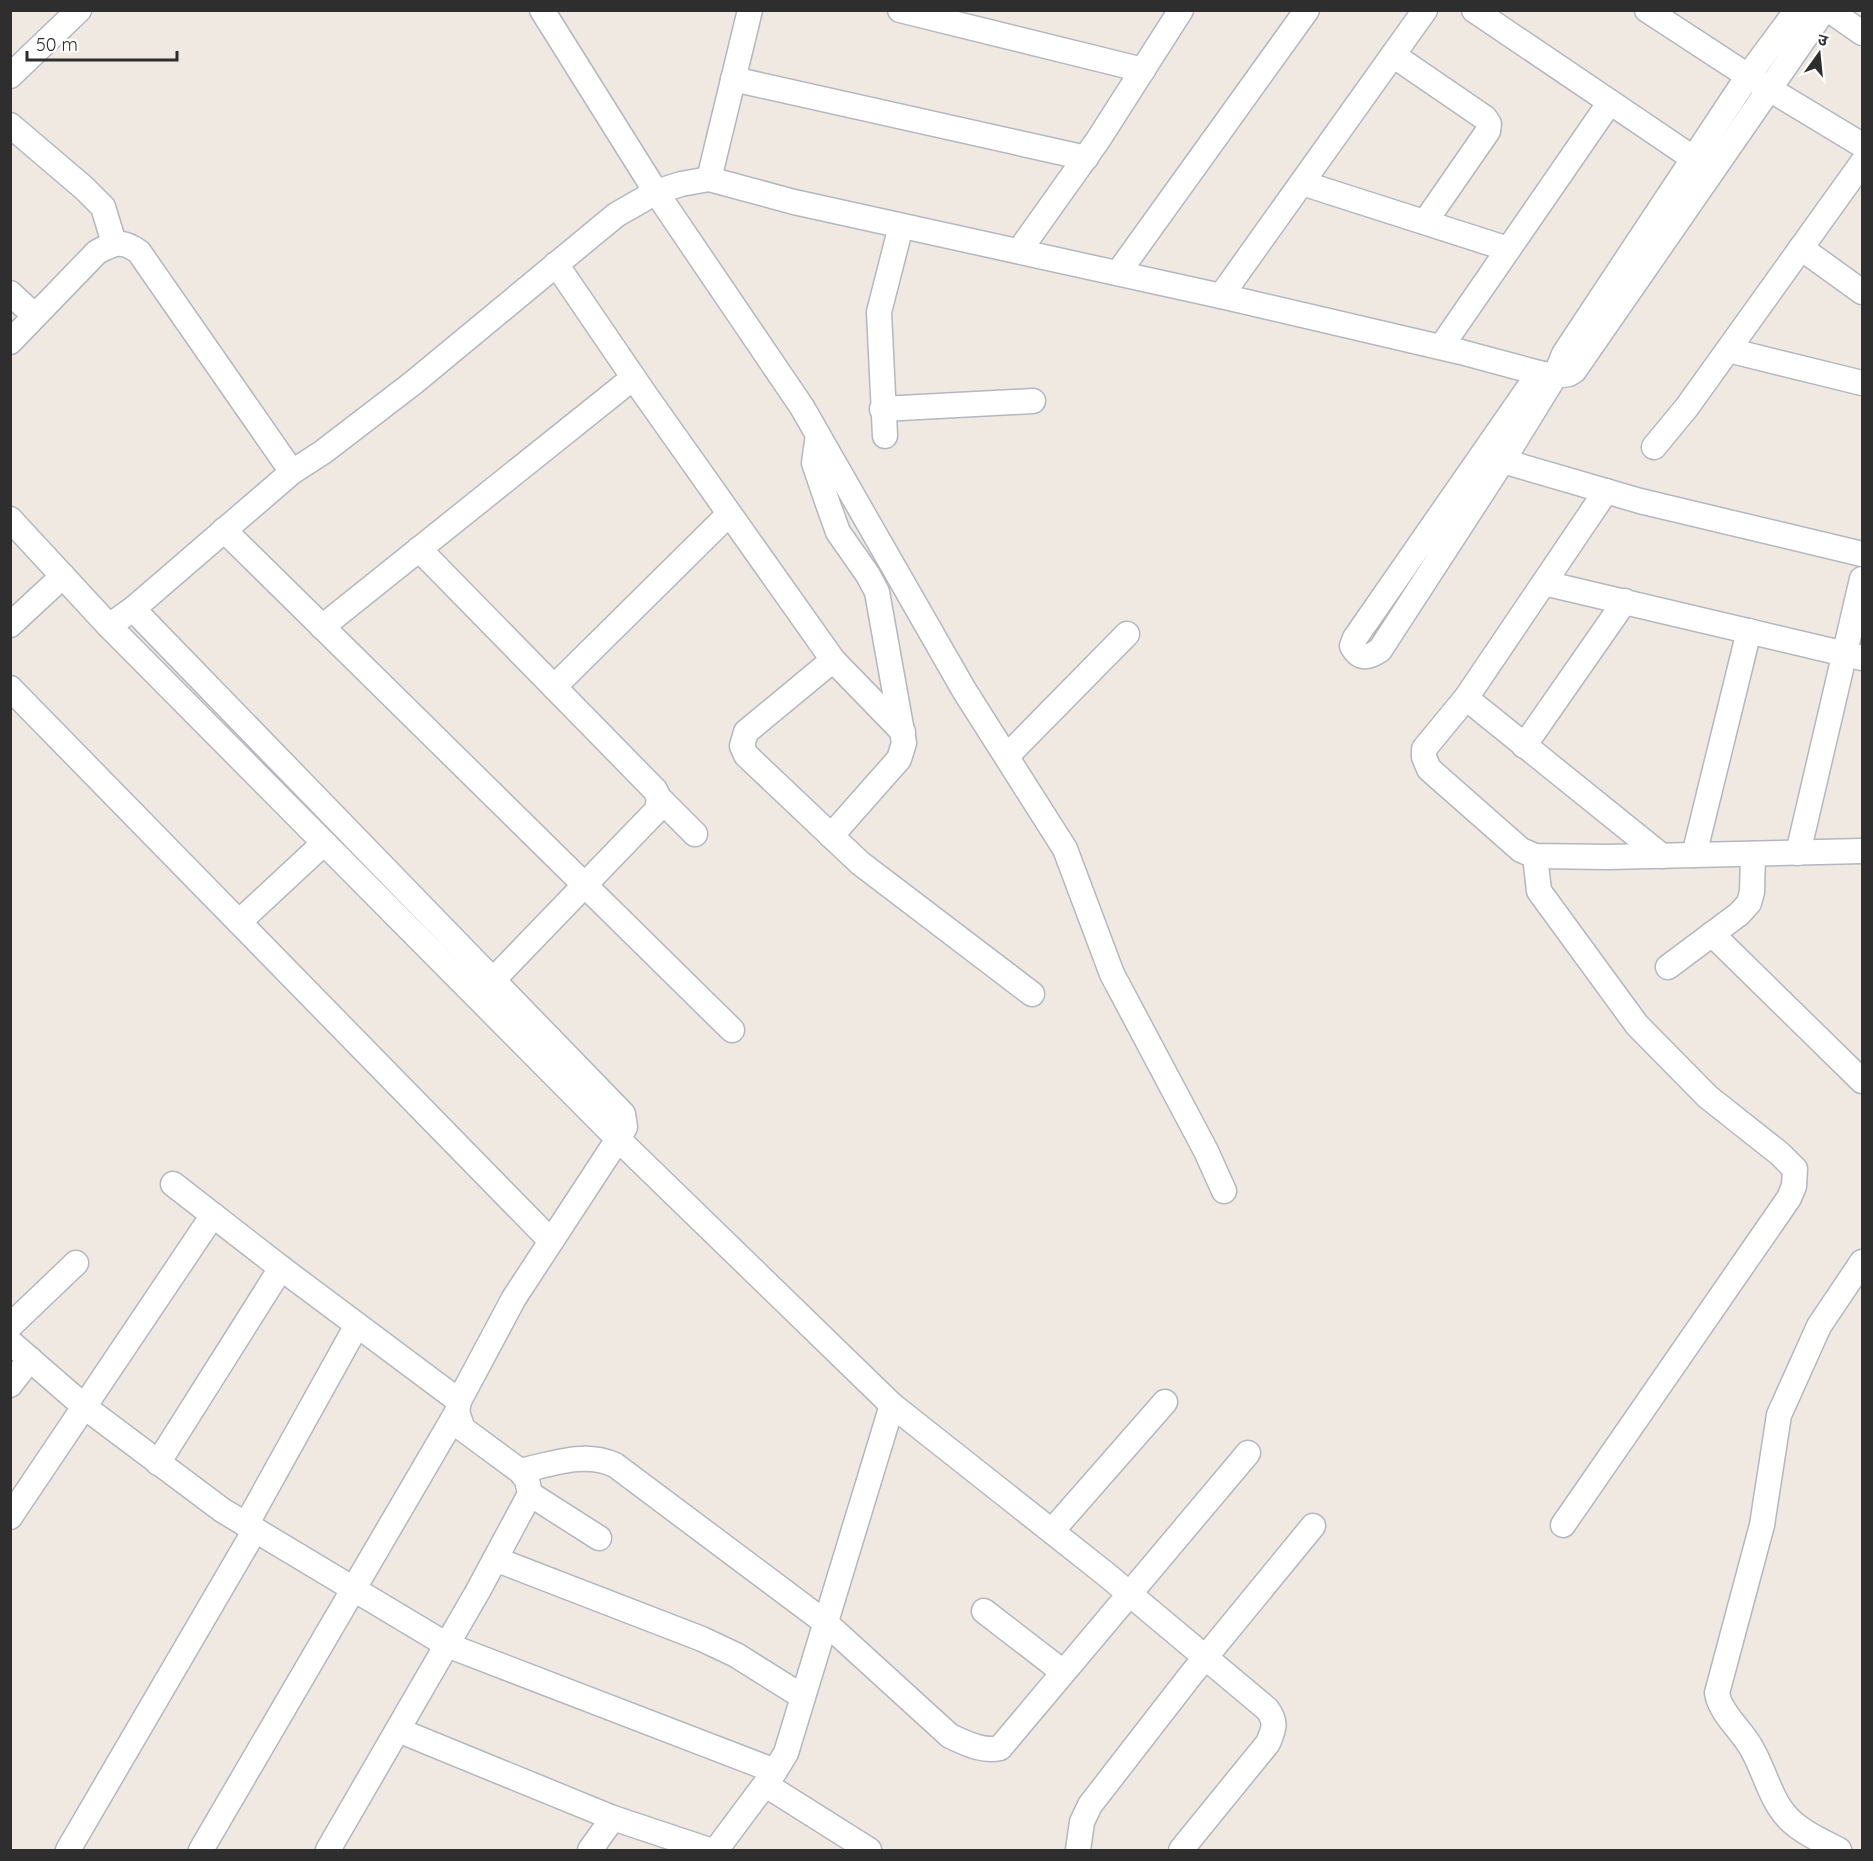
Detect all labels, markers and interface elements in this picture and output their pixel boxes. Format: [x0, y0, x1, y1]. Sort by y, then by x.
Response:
scale bar [27, 24, 177, 62]
north arrow [1789, 24, 1849, 84]
text: उ [1816, 29, 1831, 51]
text: 50 m [36, 33, 78, 56]

